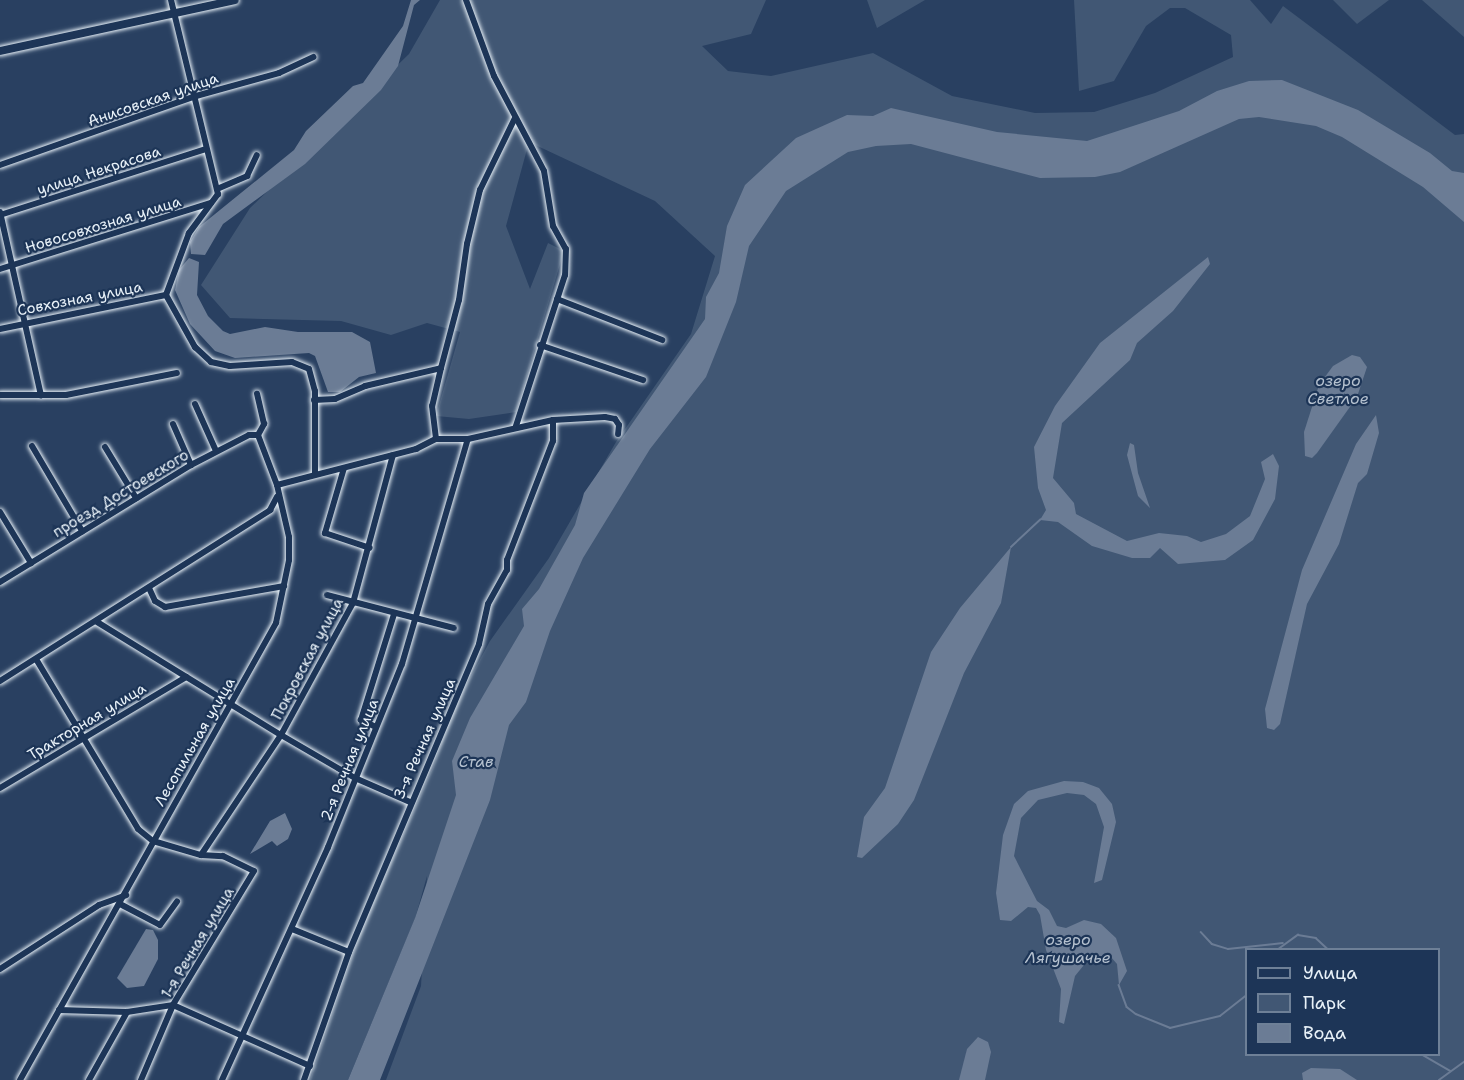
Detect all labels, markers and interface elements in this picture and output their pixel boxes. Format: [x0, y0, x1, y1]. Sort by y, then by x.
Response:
street label: Анисовская улица [86, 69, 220, 131]
street label: улица Некрасова [35, 143, 163, 199]
street label: Новосовхозная улица [23, 193, 183, 257]
street label: Совхозная улица [16, 278, 144, 320]
water label: озеро Светлое [1307, 371, 1369, 409]
street label: проезд Достоевского [50, 446, 192, 542]
street label: Покровская улица [268, 595, 348, 723]
street label: Лесопильная улица [151, 675, 239, 809]
street label: 3-я Речная улица [390, 676, 460, 802]
street label: Тракторная улица [25, 680, 149, 764]
street label: 2-я Речная улица [317, 696, 383, 824]
water label: Став [458, 752, 494, 772]
street label: 1-я Речная улица [158, 884, 238, 1002]
water label: озеро Лягушачье [1025, 930, 1111, 968]
legend [1245, 948, 1440, 1056]
text: Улица [1303, 961, 1357, 985]
text: Парк [1303, 991, 1346, 1015]
text: Вода [1303, 1021, 1346, 1045]

